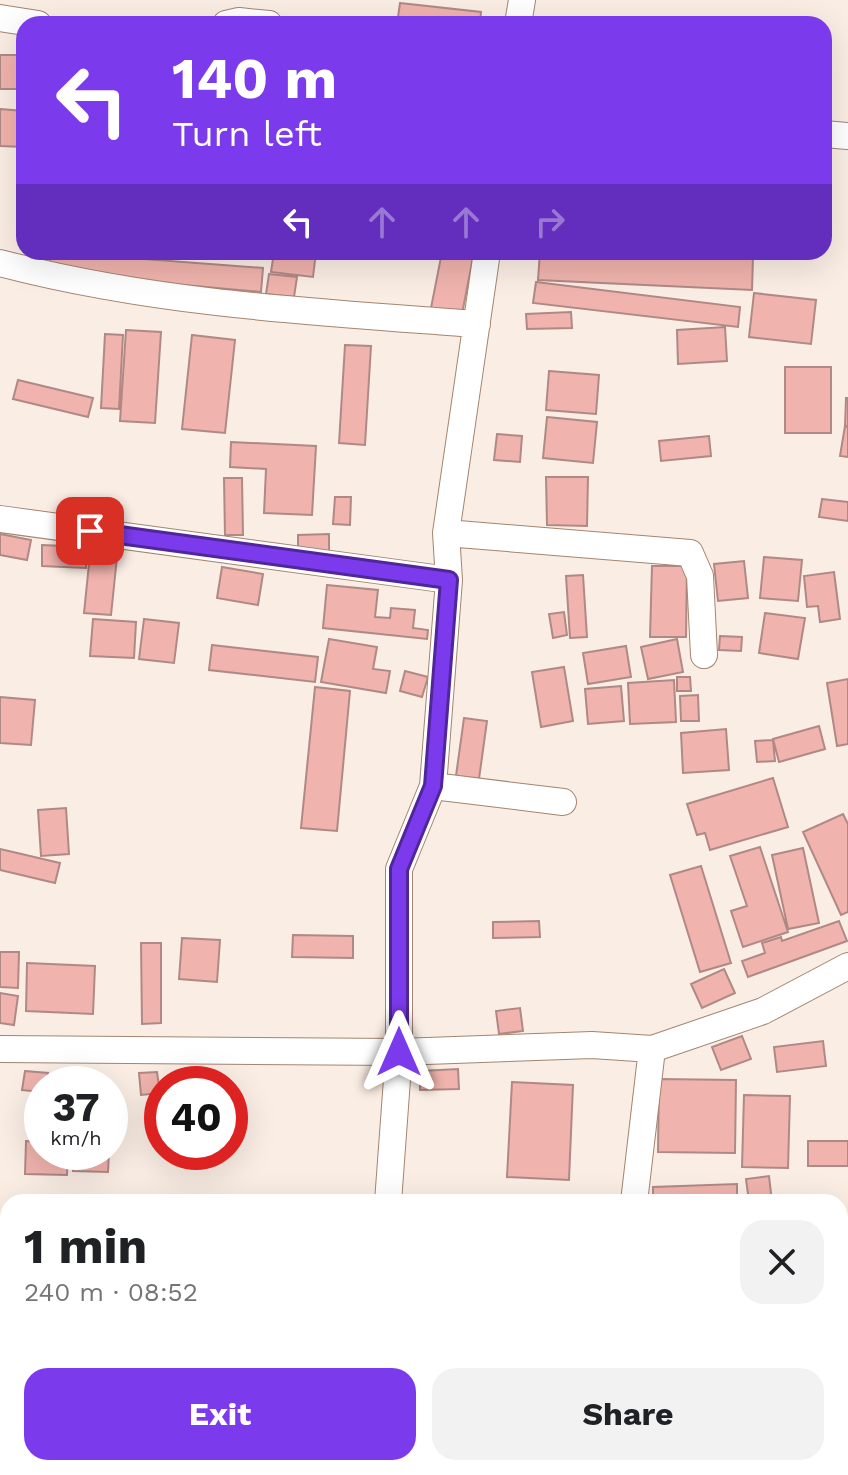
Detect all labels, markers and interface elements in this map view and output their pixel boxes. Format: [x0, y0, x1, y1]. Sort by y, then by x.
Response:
text: 140 m [172, 46, 337, 112]
icon: left [40, 48, 144, 152]
text: Turn left [172, 113, 322, 155]
icon: left [276, 200, 320, 244]
icon: ahead [360, 200, 404, 244]
icon: ahead [444, 200, 488, 244]
icon: right [528, 200, 572, 244]
pin [56, 497, 124, 565]
icon: arrive [68, 509, 112, 553]
position arrow [357, 1010, 441, 1094]
speed limit sign: 40 [144, 1066, 248, 1170]
text: 37 [53, 1084, 99, 1131]
text: km/h [50, 1126, 102, 1150]
text: 1 min [24, 1218, 147, 1275]
button: close [740, 1220, 824, 1304]
text: 240 m · 08:52 [24, 1277, 198, 1307]
button: Exit [24, 1368, 416, 1460]
button: Share [432, 1368, 824, 1460]

